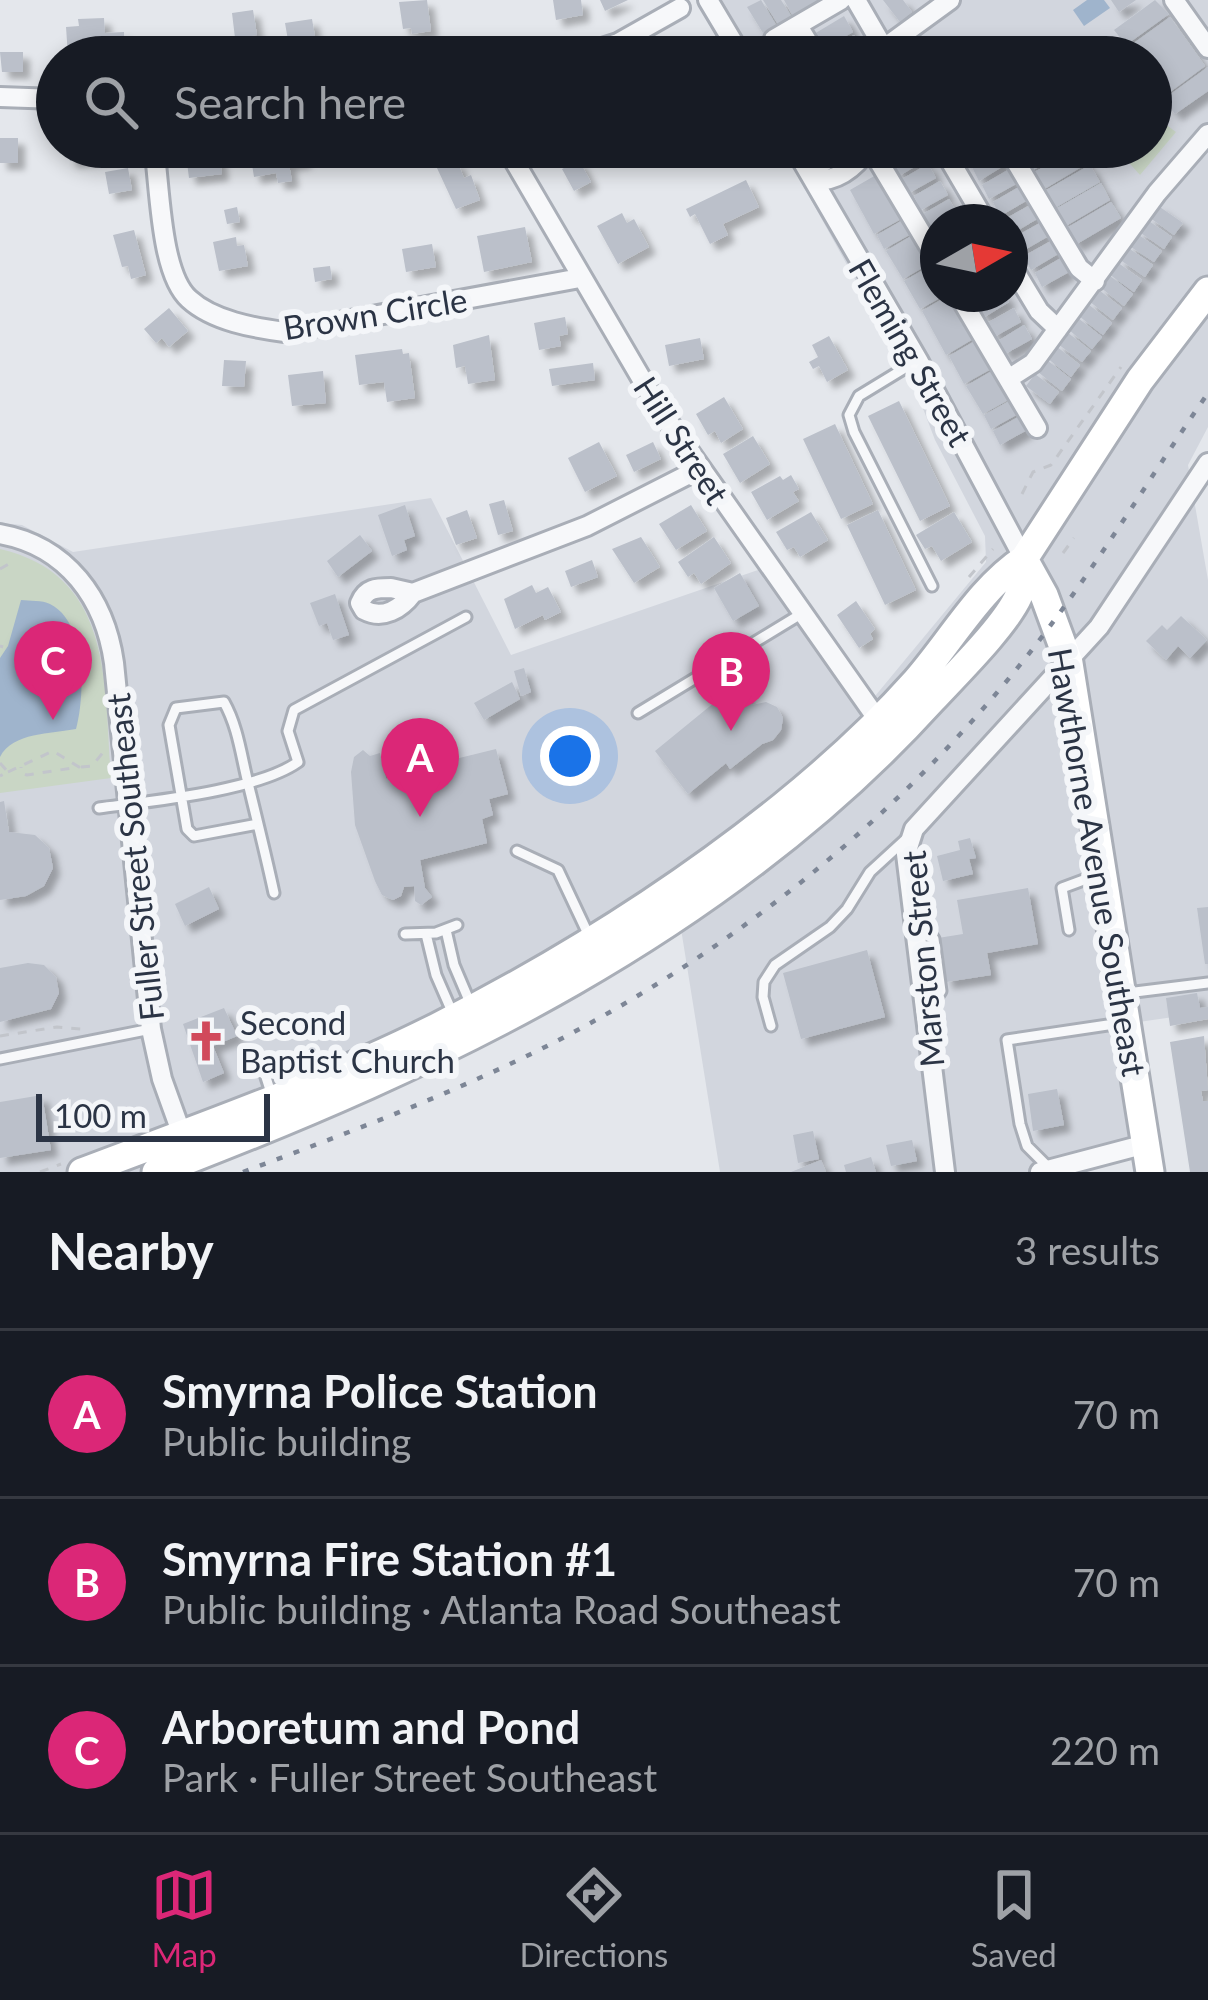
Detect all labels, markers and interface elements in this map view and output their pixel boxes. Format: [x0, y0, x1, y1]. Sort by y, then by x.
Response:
search box [36, 36, 1172, 168]
icon: search [78, 69, 144, 135]
text: Search here [174, 75, 406, 129]
north arrow [920, 204, 1028, 312]
street label: Fleming Street [841, 251, 981, 453]
street label: Brown Circle [280, 279, 470, 347]
street label: Hill Street [626, 369, 738, 511]
pin: C [14, 621, 92, 720]
pin: B [692, 632, 770, 731]
street label: Hawthorne Avenue Southeast [1041, 645, 1155, 1079]
street label: Fuller Street Southeast [97, 691, 171, 1023]
pin: A [381, 718, 459, 817]
your location [540, 726, 600, 786]
street label: Marston Street [893, 849, 951, 1069]
place label: Second Baptist Church [240, 1002, 455, 1080]
church icon: Second Baptist Church [183, 1018, 229, 1064]
scale bar [36, 1088, 270, 1141]
text: 100 m [54, 1095, 147, 1135]
text: Nearby [48, 1220, 214, 1281]
text: 3 results [1015, 1227, 1160, 1273]
text: Smyrna Police Station [162, 1364, 598, 1418]
text: A [73, 1391, 101, 1437]
text: 70 m [1073, 1391, 1160, 1437]
text: Public building [162, 1418, 411, 1464]
text: Smyrna Fire Station #1 [162, 1532, 617, 1586]
text: B [74, 1559, 100, 1605]
text: 70 m [1073, 1559, 1160, 1605]
text: Public building · Atlanta Road Southeast [162, 1586, 841, 1632]
text: Arboretum and Pond [162, 1700, 580, 1754]
text: C [74, 1727, 100, 1773]
text: 220 m [1050, 1727, 1160, 1773]
text: Park · Fuller Street Southeast [162, 1754, 657, 1800]
tab: Map [151, 1862, 217, 1974]
tab: Directions [519, 1862, 668, 1974]
tab: Saved [971, 1862, 1057, 1974]

